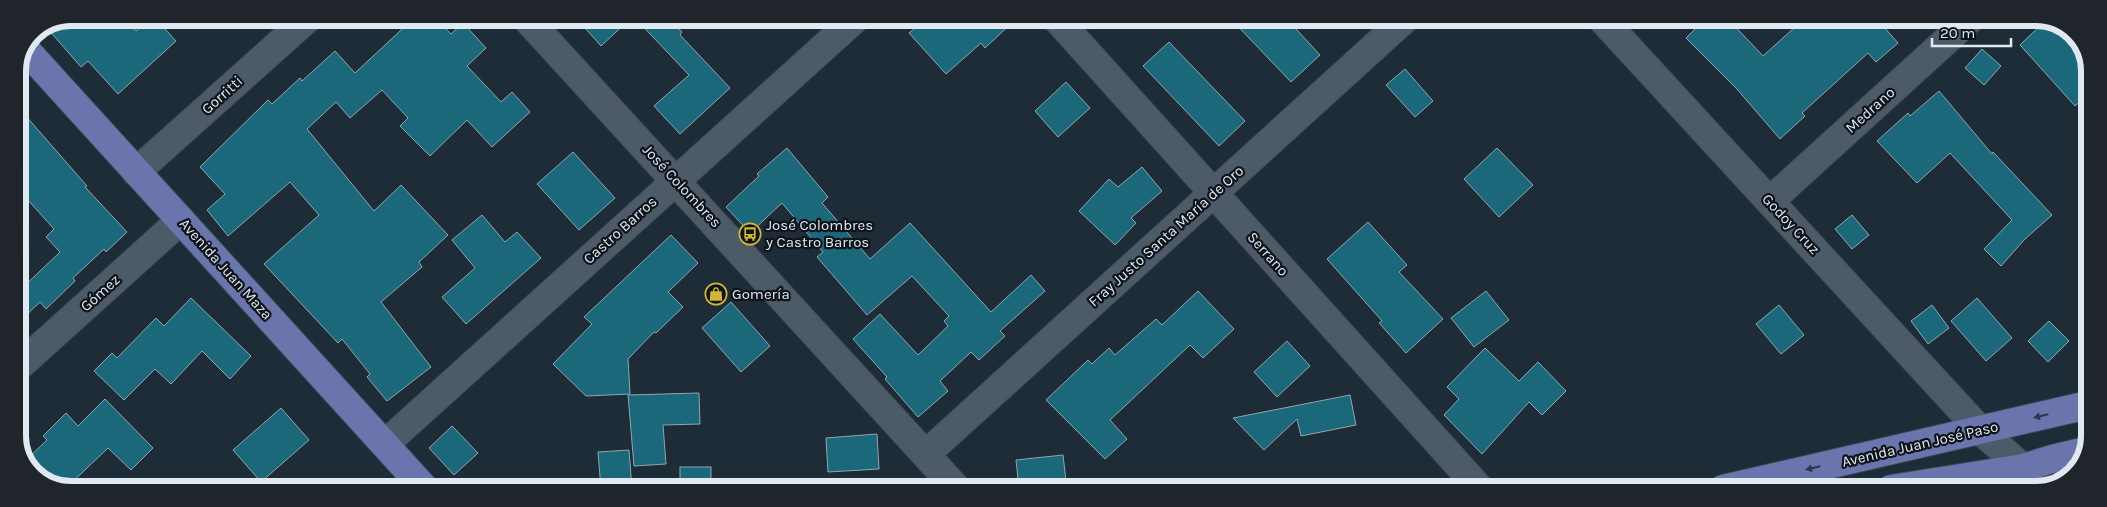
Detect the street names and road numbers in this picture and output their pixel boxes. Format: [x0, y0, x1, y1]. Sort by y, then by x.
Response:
street label: Gorritti [198, 72, 246, 118]
street label: Medrano [1842, 83, 1898, 137]
street label: José Colombres [639, 141, 725, 231]
street label: Fray Justo Santa María de Oro [1085, 162, 1247, 310]
street label: Godoy Cruz [1758, 190, 1824, 258]
street label: Castro Barros [580, 192, 660, 268]
street label: Avenida Juan Maza [176, 215, 276, 323]
street label: Serrano [1244, 228, 1292, 280]
street label: Gómez [77, 271, 123, 315]
street label: Avenida Juan José Paso [1840, 417, 2000, 471]

